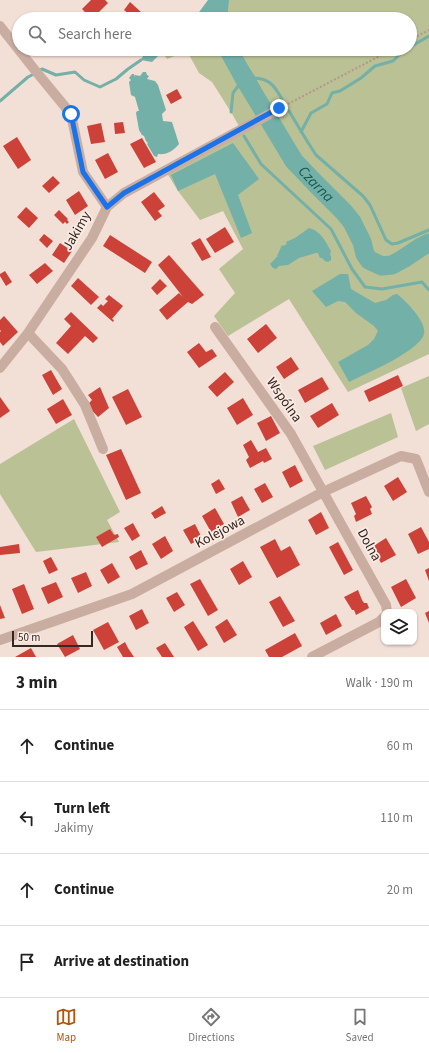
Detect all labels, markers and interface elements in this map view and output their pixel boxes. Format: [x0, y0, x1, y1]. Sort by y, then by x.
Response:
search box [12, 12, 417, 56]
icon: search [26, 23, 48, 45]
text: Search here [58, 24, 132, 45]
route end [270, 99, 288, 117]
route start [62, 105, 80, 123]
water label: Czarna [294, 161, 339, 207]
street label: Jakimy [58, 207, 96, 254]
street label: Wspólna [261, 374, 307, 426]
street label: Kolejowa [191, 510, 249, 554]
street label: Dolna [352, 525, 386, 565]
map controls [381, 609, 417, 645]
button: layers [381, 609, 417, 645]
scale bar [12, 629, 93, 648]
text: 50 m [18, 630, 40, 645]
text: 3 min [16, 671, 57, 695]
text: Walk · 190 m [345, 674, 413, 692]
icon: ahead [16, 735, 38, 757]
text: Continue [54, 735, 114, 756]
text: 60 m [387, 737, 413, 755]
text: Turn left [54, 798, 110, 819]
icon: left [16, 807, 38, 829]
text: 110 m [380, 809, 413, 827]
text: Jakimy [54, 819, 93, 837]
icon: ahead [16, 879, 38, 901]
text: Continue [54, 879, 114, 900]
text: 20 m [387, 881, 413, 899]
icon: arrive [16, 951, 38, 973]
text: Arrive at destination [54, 951, 189, 972]
tab: Map [55, 1006, 77, 1045]
tab: Directions [188, 1006, 235, 1045]
tab: Saved [346, 1006, 374, 1045]

